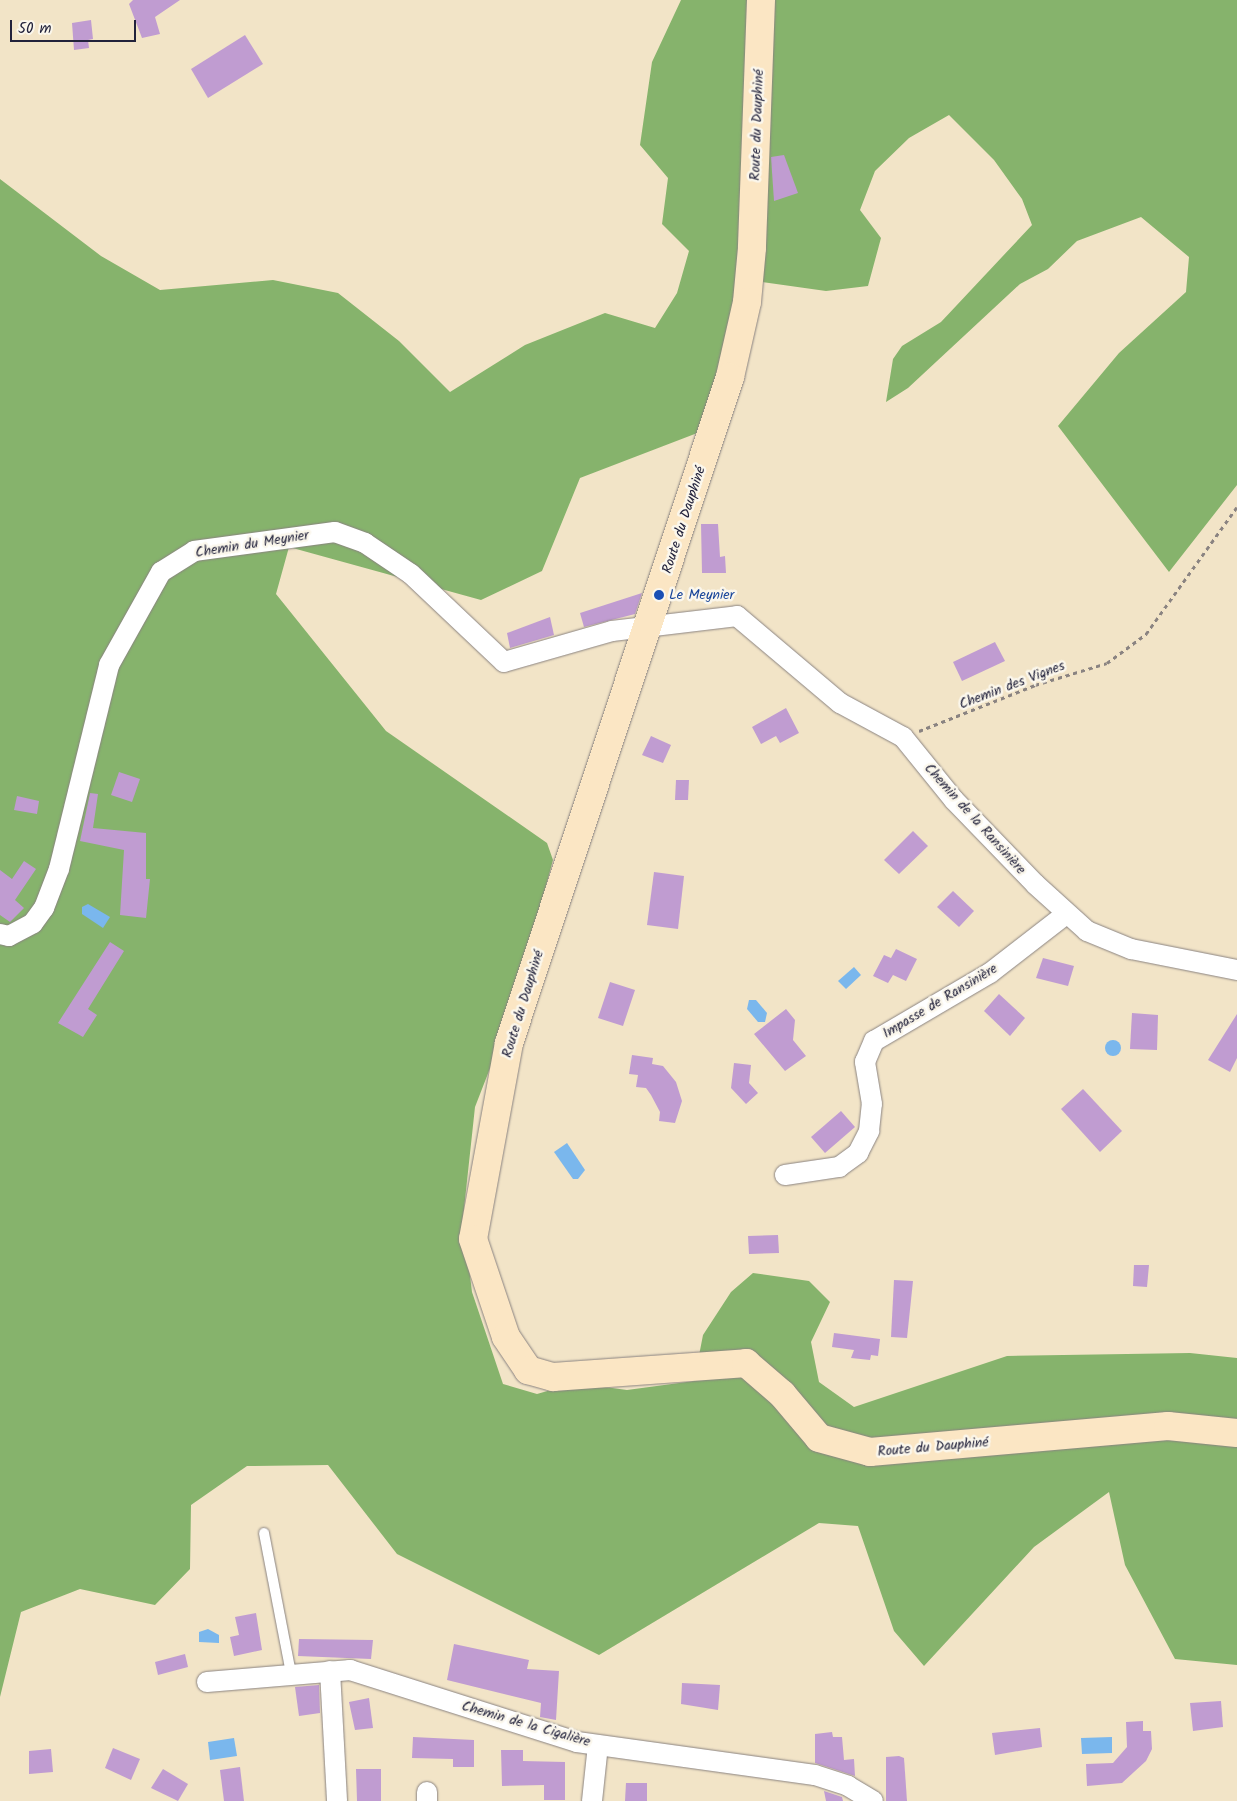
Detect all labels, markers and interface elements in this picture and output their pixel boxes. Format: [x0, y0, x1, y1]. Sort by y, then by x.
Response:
scale bar [12, 10, 139, 42]
text: 50 m [18, 17, 52, 41]
street label: Route du Dauphiné [747, 69, 767, 181]
street label: Route du Dauphiné [659, 464, 709, 576]
street label: Chemin du Meynier [194, 527, 310, 561]
place label: Le Meynier [669, 587, 734, 603]
marker: Le Meynier [653, 589, 665, 601]
street label: Chemin des Vignes [957, 657, 1067, 713]
street label: Chemin de la Ransinière [921, 760, 1029, 878]
street label: Route du Dauphiné [499, 948, 547, 1060]
street label: Impasse de Ransinière [880, 960, 1000, 1042]
street label: Route du Dauphiné [877, 1434, 989, 1460]
street label: Chemin de la Cigalière [460, 1698, 592, 1750]

